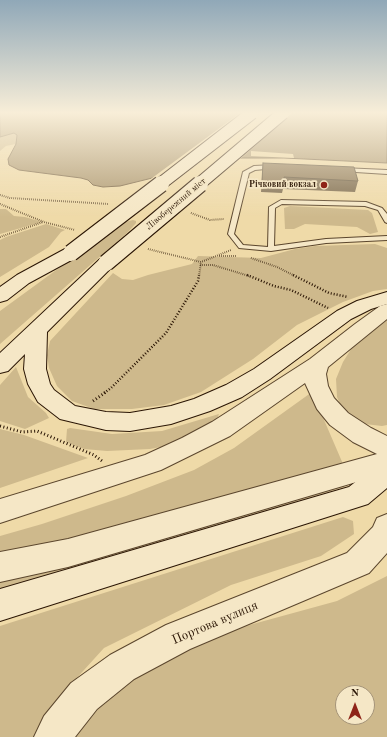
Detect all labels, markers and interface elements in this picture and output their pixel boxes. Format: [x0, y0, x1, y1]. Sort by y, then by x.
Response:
street label: Лівобережний міст [144, 176, 208, 232]
place label: Річковий вокзал [249, 180, 316, 190]
marker: Річковий вокзал [319, 180, 329, 190]
street label: Портова вулиця [170, 598, 260, 648]
north arrow [335, 685, 375, 725]
text: N [351, 688, 359, 699]

